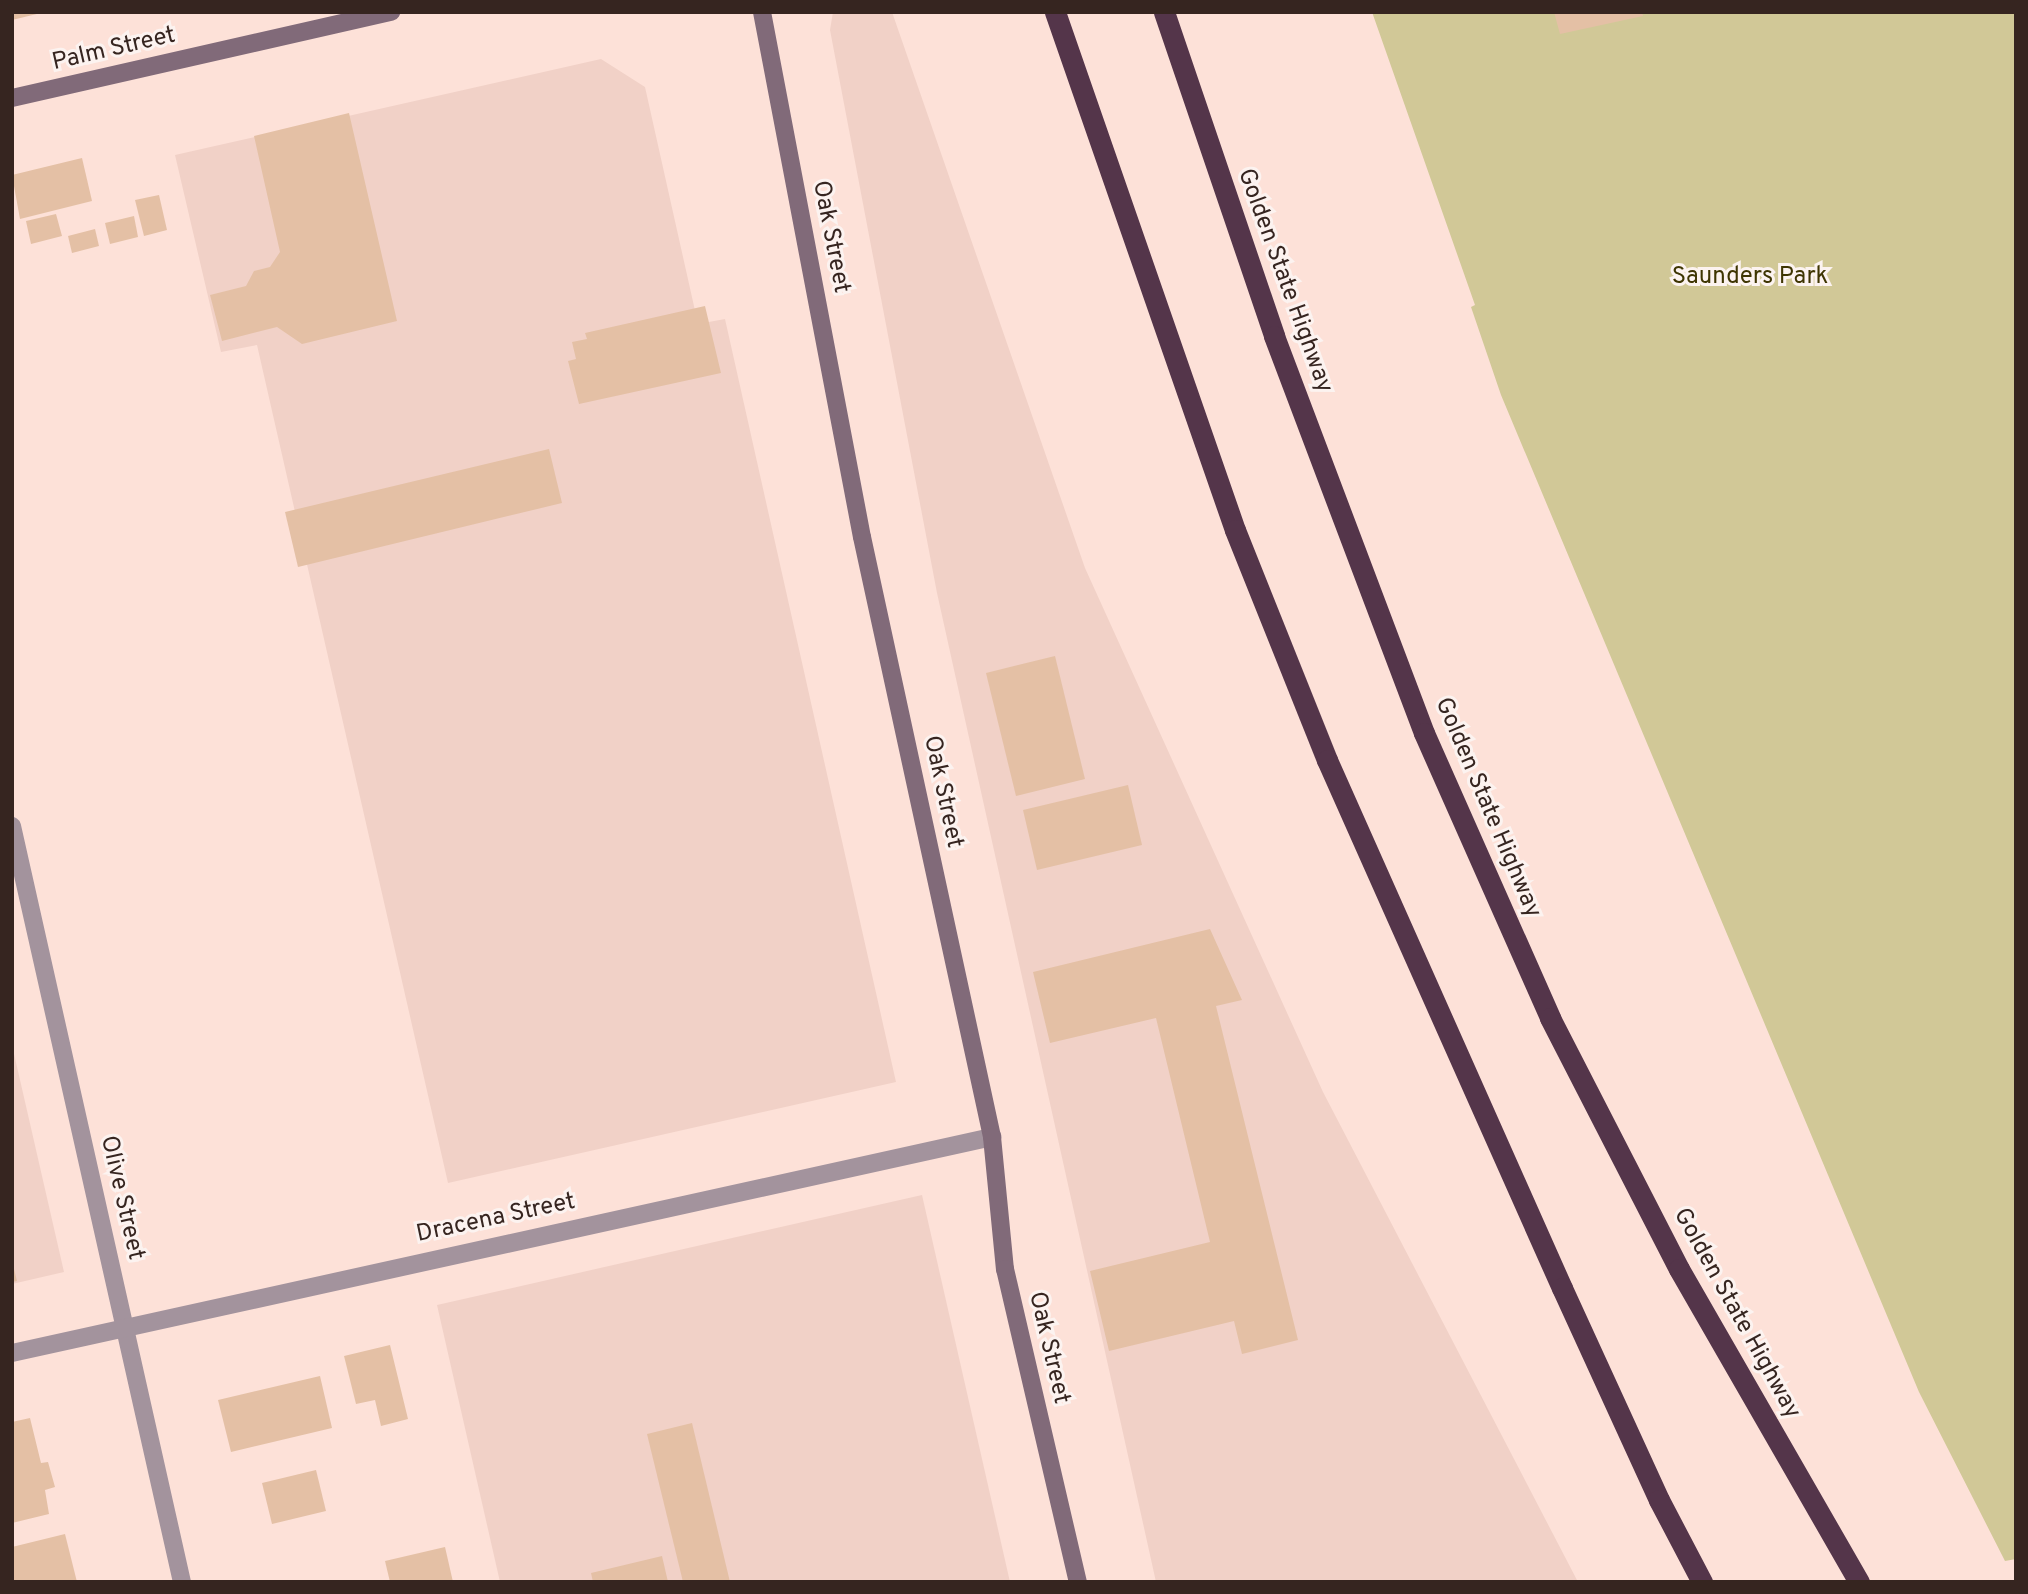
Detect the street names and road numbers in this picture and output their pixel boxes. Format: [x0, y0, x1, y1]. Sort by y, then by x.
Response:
street label: Palm Street [50, 22, 178, 78]
street label: Golden State Highway [1230, 165, 1338, 397]
street label: Oak Street [805, 178, 855, 296]
street label: Golden State Highway [1428, 694, 1546, 922]
street label: Oak Street [916, 733, 968, 851]
street label: Olive Street [93, 1133, 149, 1263]
street label: Dracena Street [414, 1188, 578, 1250]
street label: Golden State Highway [1666, 1204, 1806, 1424]
street label: Oak Street [1021, 1289, 1075, 1407]

